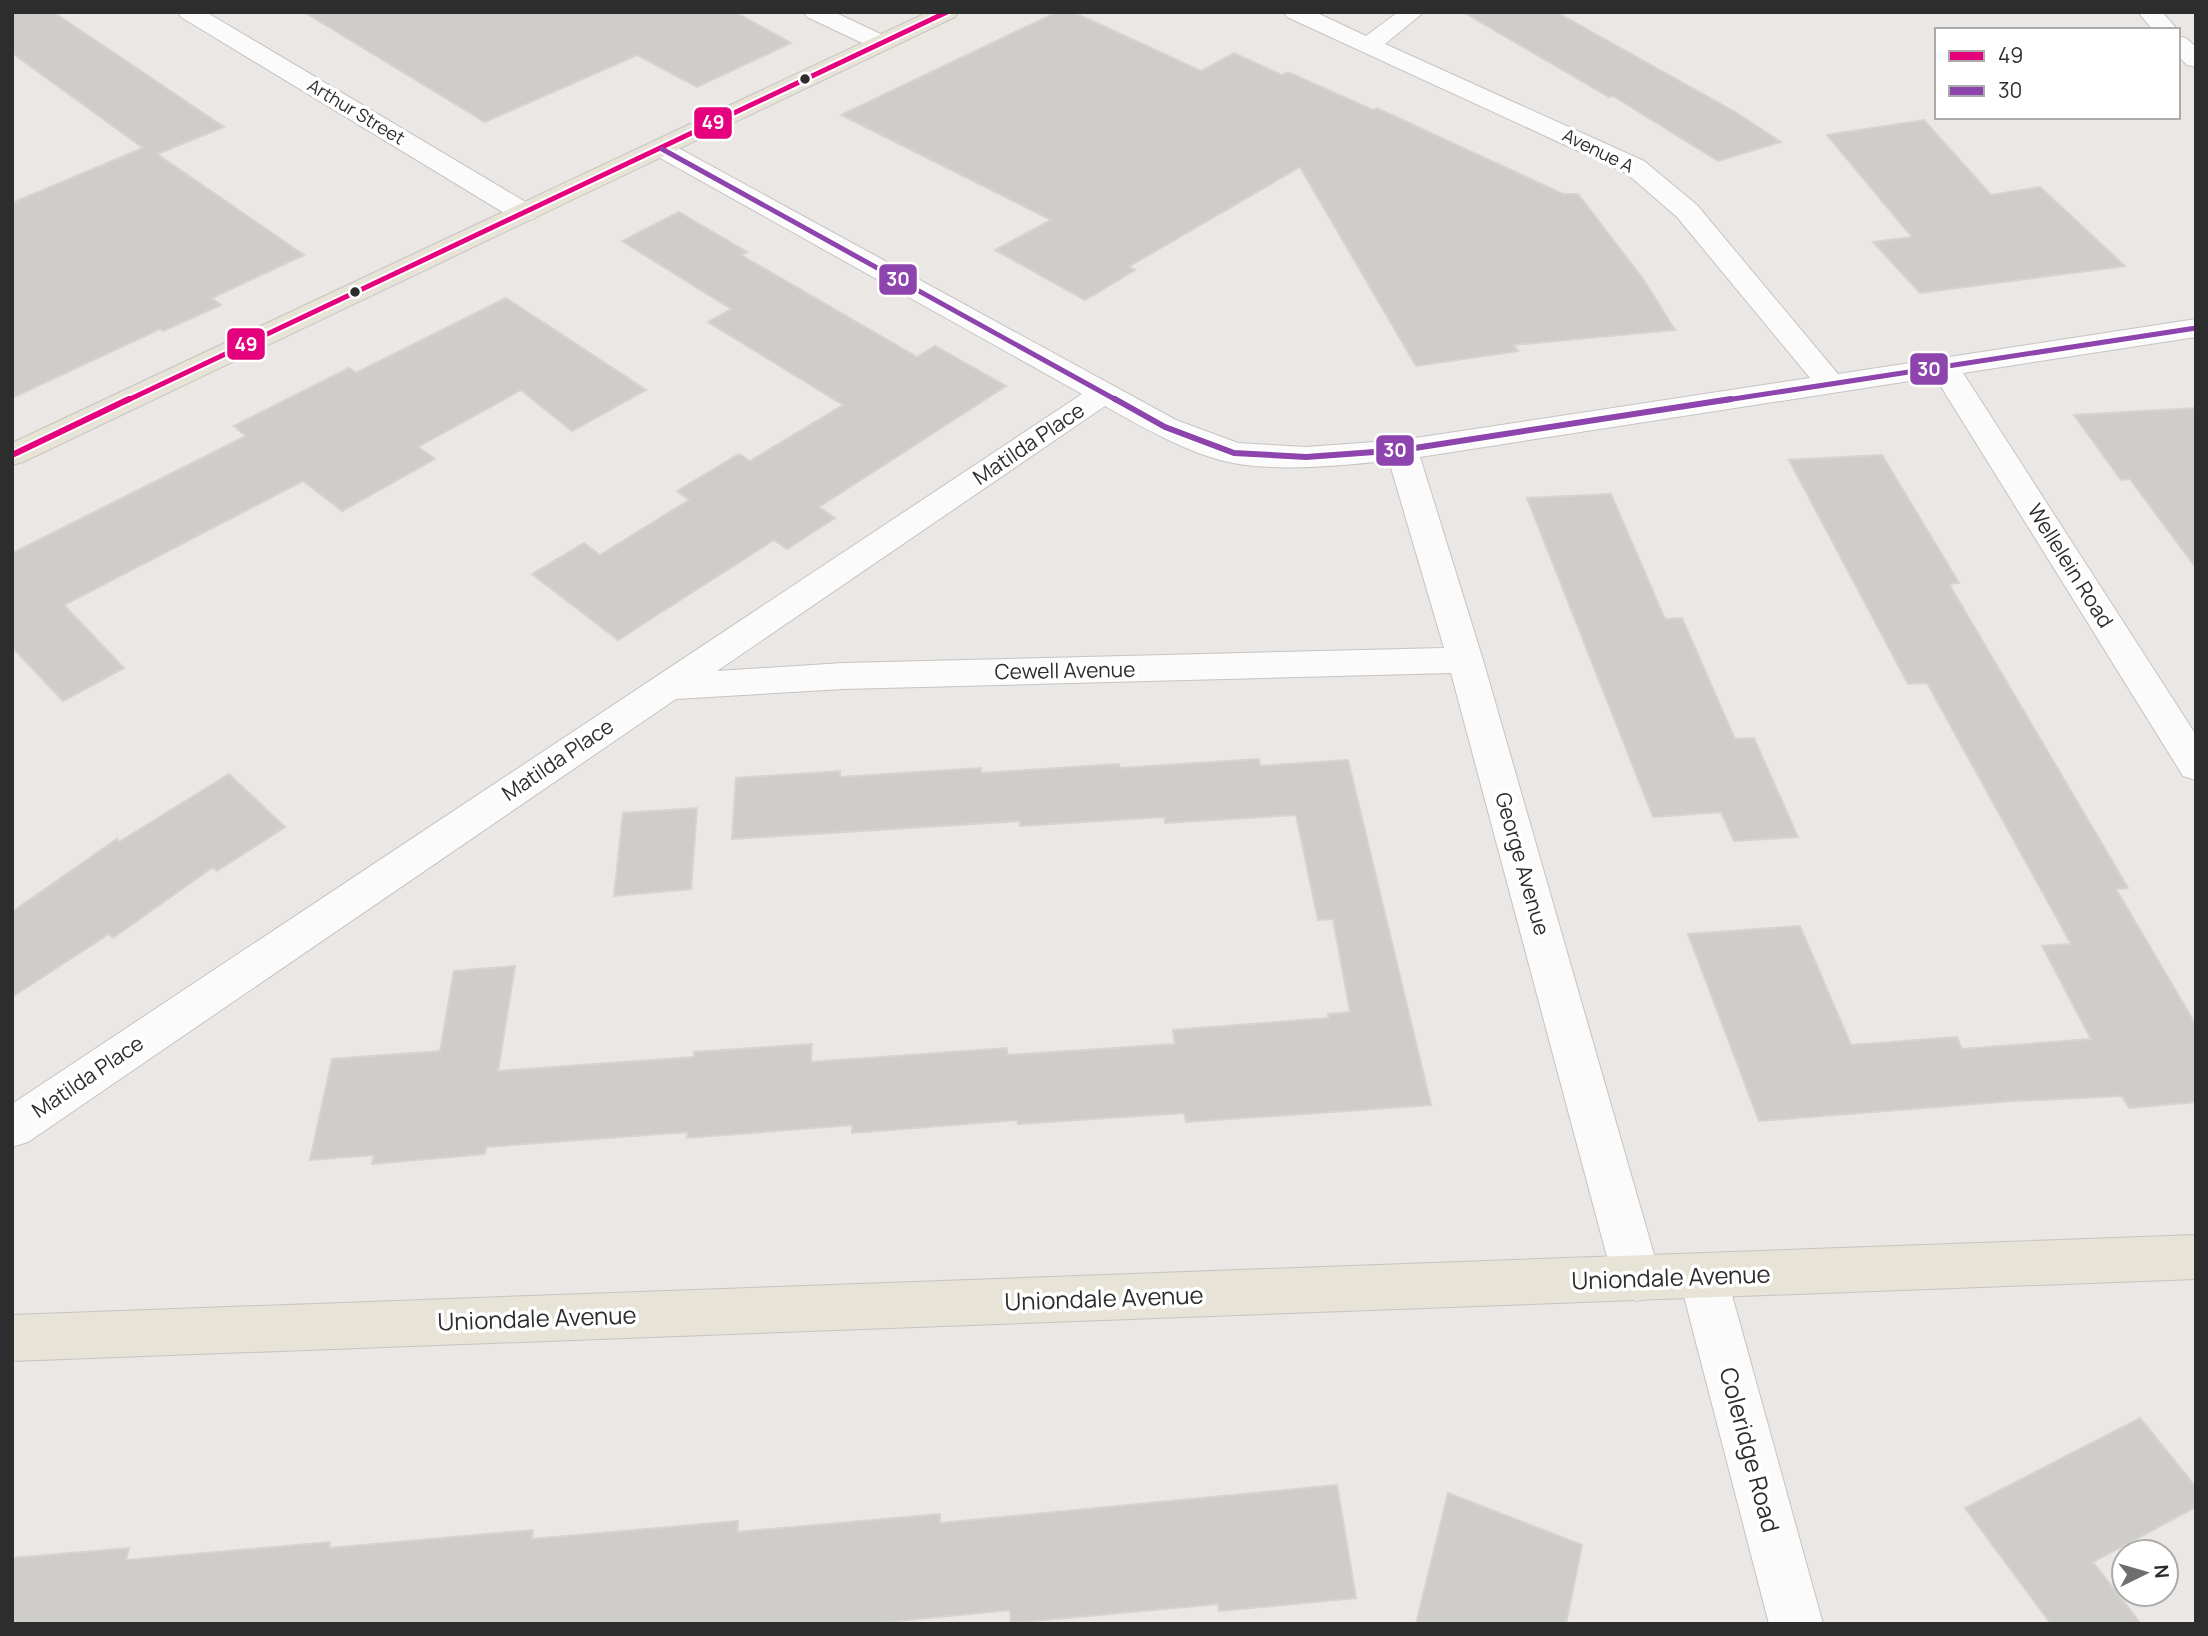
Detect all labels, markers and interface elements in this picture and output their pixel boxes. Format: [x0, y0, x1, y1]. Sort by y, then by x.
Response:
legend [1935, 28, 2180, 119]
text: 49 [1998, 41, 2023, 69]
unlabelled marker [798, 72, 812, 86]
street label: Arthur Street [303, 73, 410, 150]
text: 30 [1998, 76, 2022, 104]
line badge: 49 [693, 106, 733, 140]
text: 49 [702, 109, 724, 135]
street label: Avenue A [1559, 123, 1639, 178]
line badge: 30 [878, 263, 918, 296]
text: 30 [886, 266, 910, 292]
unlabelled marker [348, 285, 362, 299]
line badge: 49 [226, 327, 266, 361]
text: 49 [235, 331, 257, 357]
line badge: 30 [1909, 352, 1949, 386]
text: 30 [1917, 356, 1941, 382]
street label: Matilda Place [967, 396, 1090, 491]
line badge: 30 [1375, 434, 1415, 467]
text: 30 [1383, 437, 1407, 463]
street label: Wellelein Road [2022, 498, 2120, 633]
street label: Cewell Avenue [994, 655, 1136, 685]
street label: Matilda Place [496, 712, 619, 807]
street label: George Avenue [1489, 789, 1557, 938]
street label: Matilda Place [26, 1029, 149, 1124]
street label: Uniondale Avenue [1571, 1257, 1771, 1296]
street label: Uniondale Avenue [1004, 1278, 1204, 1317]
street label: Uniondale Avenue [437, 1298, 637, 1337]
street label: Coleridge Road [1713, 1364, 1788, 1536]
north arrow [2110, 1538, 2180, 1608]
text: N [2148, 1564, 2175, 1579]

